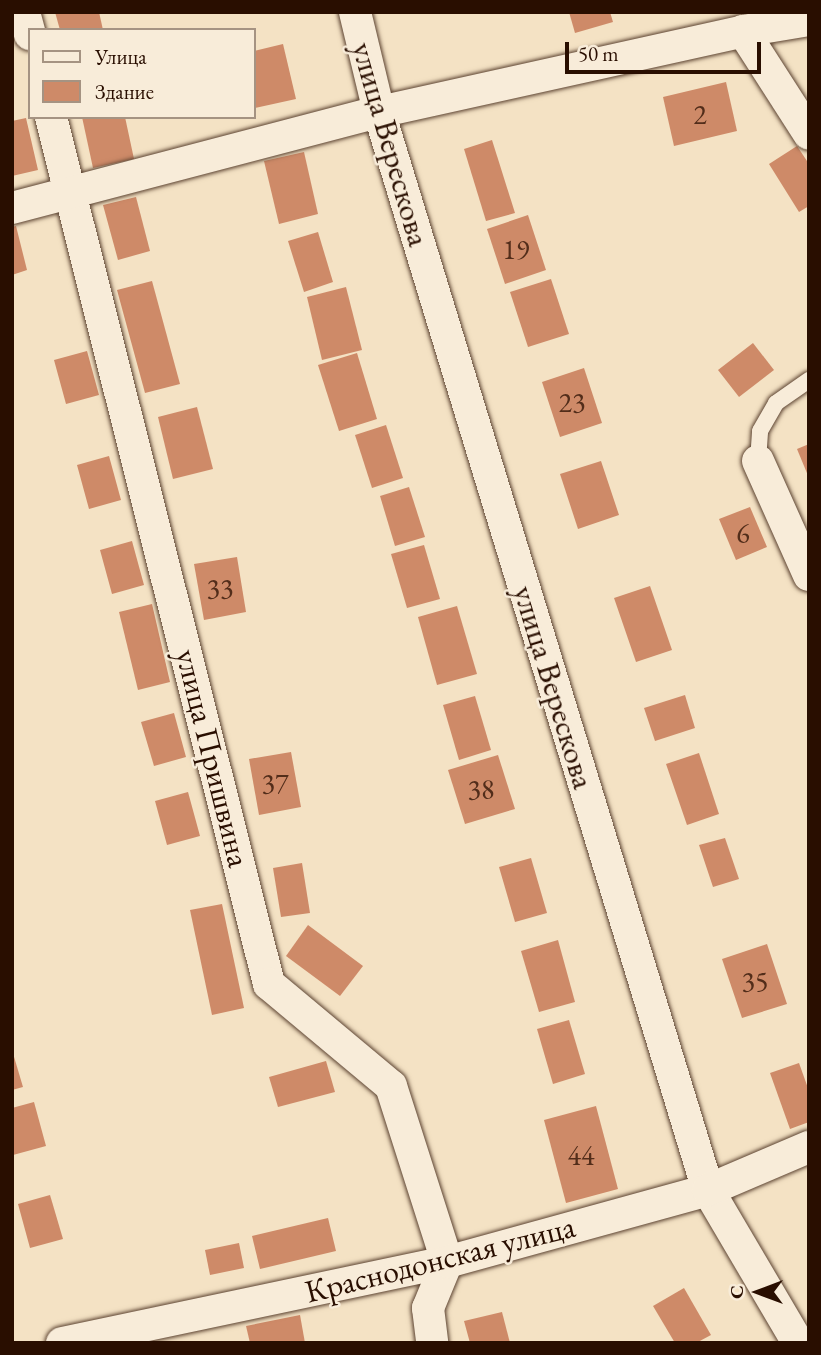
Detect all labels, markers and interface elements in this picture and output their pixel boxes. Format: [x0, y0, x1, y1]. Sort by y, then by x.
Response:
legend [28, 28, 256, 119]
scale bar [569, 28, 765, 72]
street label: улица Верескова [344, 38, 438, 250]
text: 50 m [578, 40, 619, 67]
text: Улица [95, 43, 147, 70]
text: Здание [95, 78, 154, 105]
house number: 2 [693, 97, 707, 131]
house number: 19 [503, 232, 529, 266]
house number: 23 [559, 385, 585, 419]
house number: 6 [736, 516, 750, 550]
house number: 33 [207, 571, 233, 605]
street label: улица Верескова [505, 581, 603, 793]
street label: улица Пришвина [167, 645, 259, 871]
house number: 37 [262, 766, 288, 800]
house number: 38 [468, 772, 494, 806]
house number: 35 [742, 964, 768, 998]
house number: 44 [568, 1138, 594, 1172]
street label: Краснодонская улица [301, 1207, 579, 1311]
north arrow [723, 1257, 793, 1327]
text: С [724, 1285, 749, 1299]

